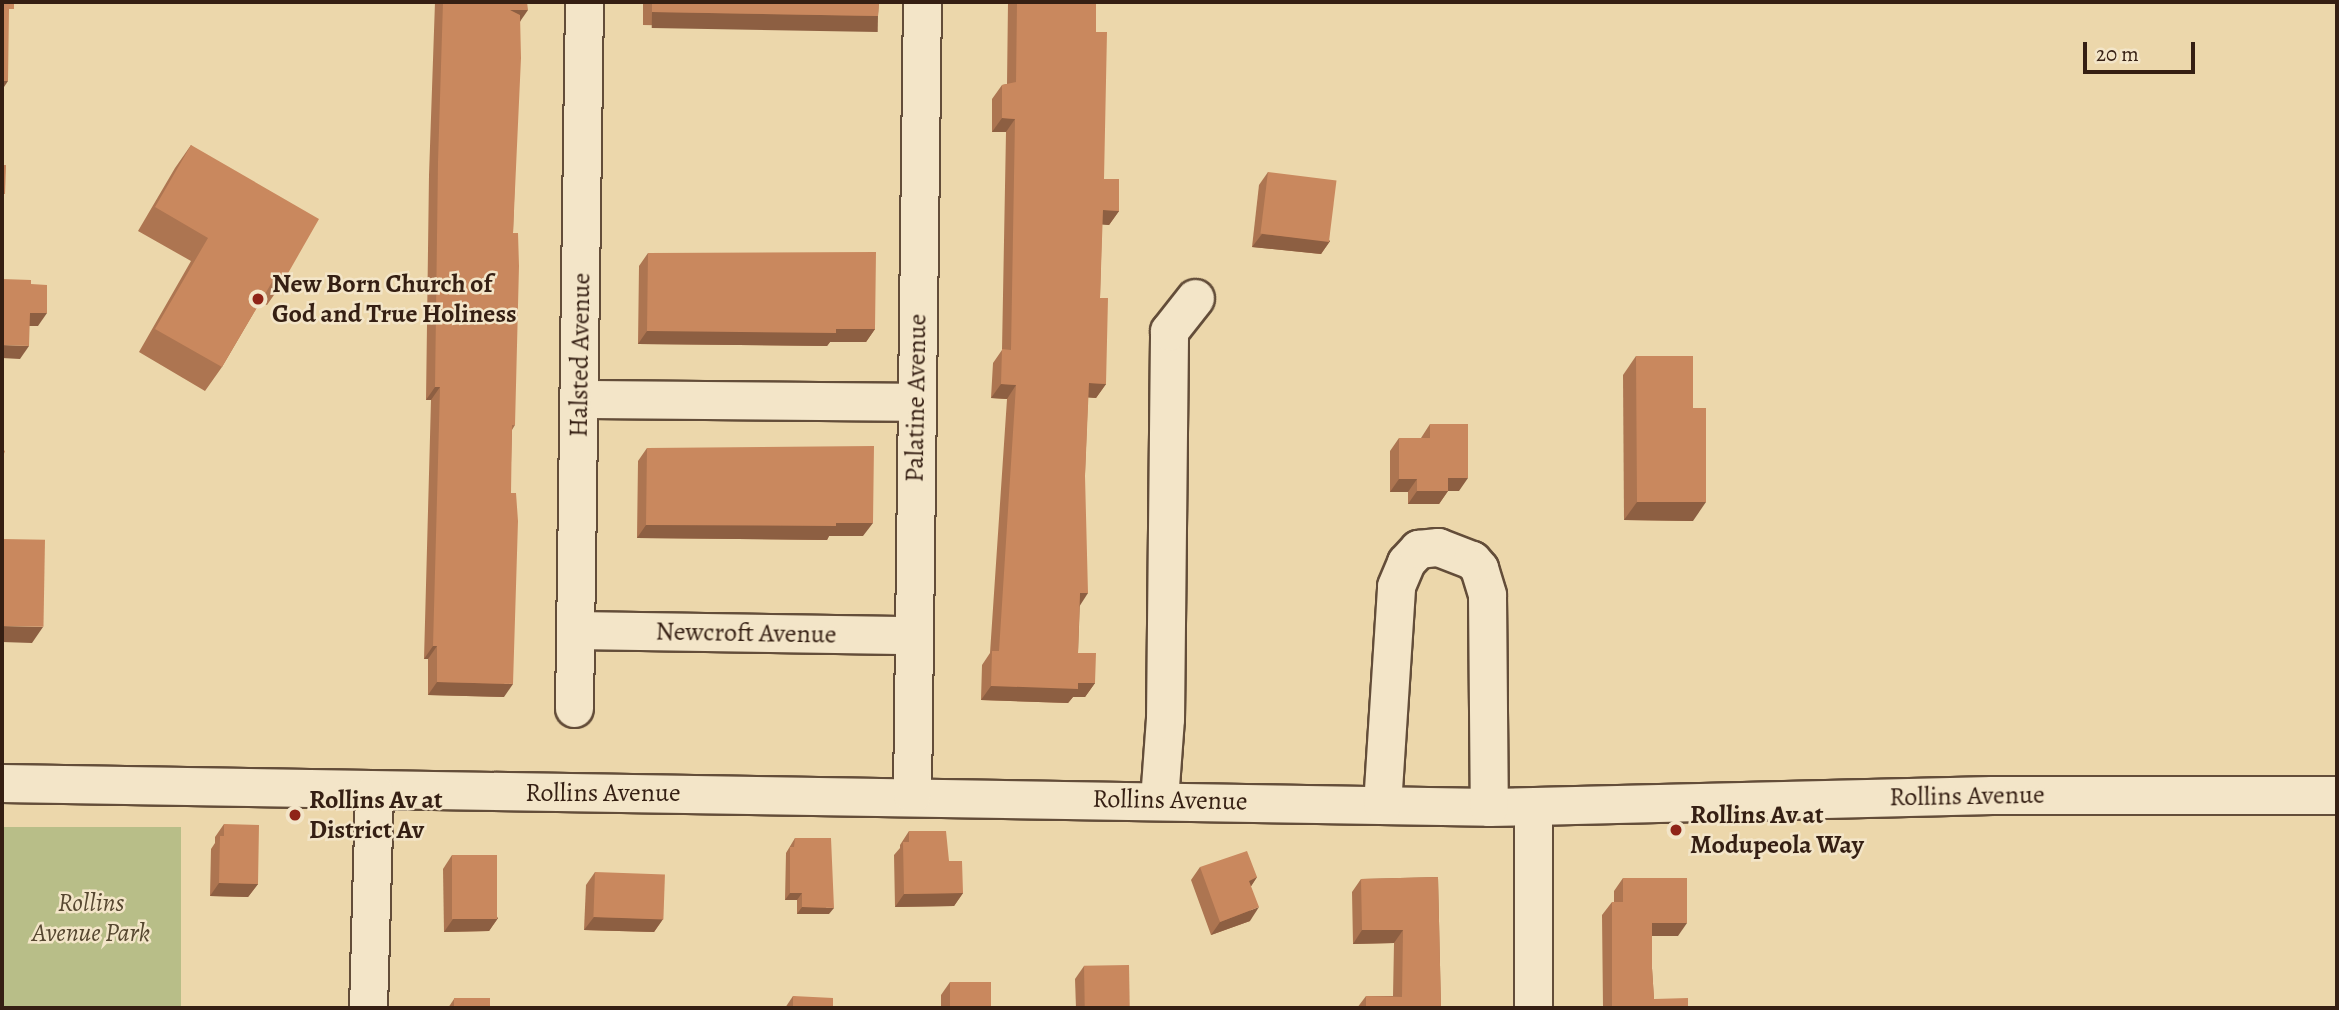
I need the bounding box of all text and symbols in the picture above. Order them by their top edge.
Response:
scale bar [2087,28,2199,72]
text: 20 m [2096,40,2139,68]
place label: New Born Church of God and True Holiness [272,268,517,330]
street label: Halsted Avenue [563,272,597,438]
marker: New Born Church of God and True Holiness [250,291,266,307]
street label: Palatine Avenue [899,313,933,483]
street label: Newcroft Avenue [655,616,837,650]
street label: Rollins Avenue [525,777,681,809]
street label: Rollins Avenue [1889,779,2045,813]
street label: Rollins Avenue [1092,783,1248,817]
place label: Rollins Av at District Av [309,784,443,846]
place label: Rollins Av at Modupeola Way [1690,799,1864,860]
marker: Rollins Av at District Av [287,807,303,823]
marker: Rollins Av at Modupeola Way [1668,822,1684,838]
park label: Rollins Avenue Park [32,887,150,948]

